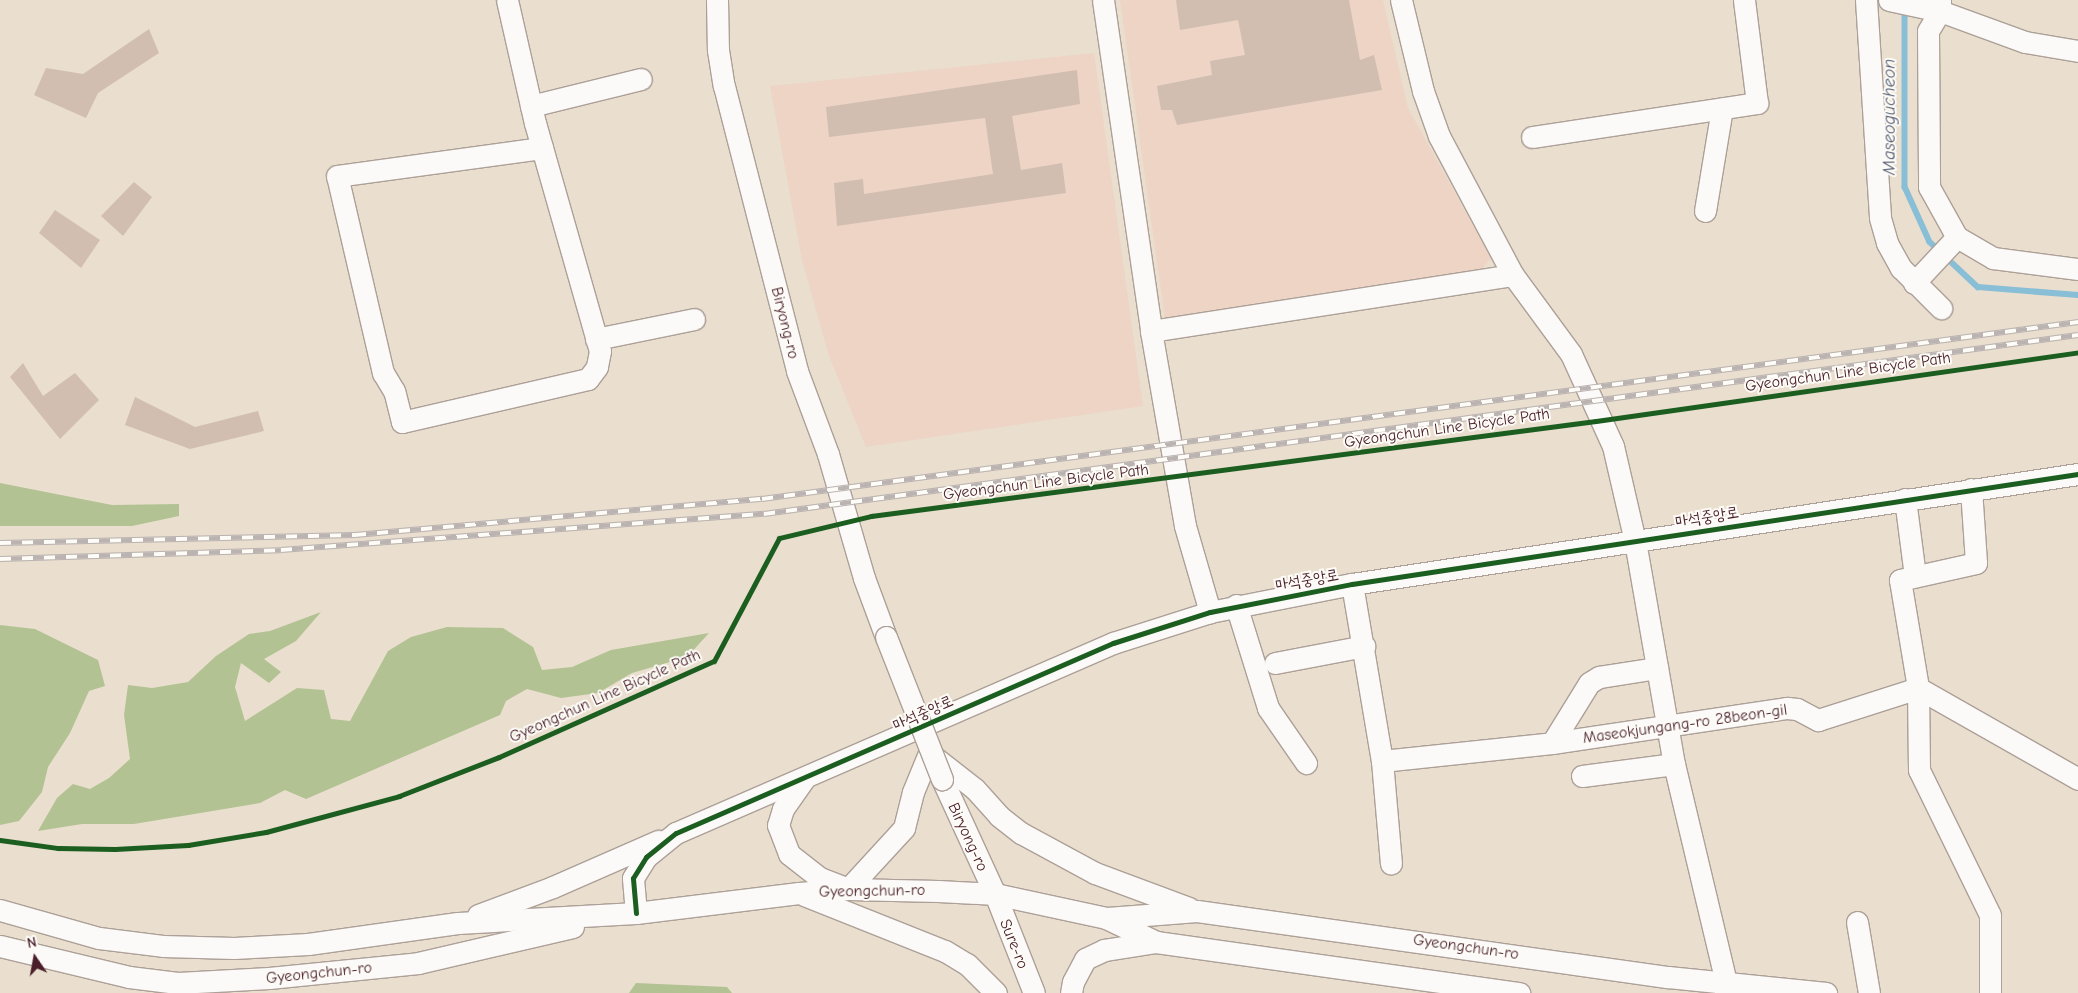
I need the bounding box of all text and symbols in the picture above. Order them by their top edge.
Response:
water label: Maseogucheon [1879,59,1901,175]
street label: Biryong-ro [767,285,803,361]
street label: Gyeongchun Line Bicycle Path [1744,348,1952,396]
street label: Gyeongchun Line Bicycle Path [1343,404,1551,452]
street label: Gyeongchun Line Bicycle Path [942,460,1150,504]
street label: 마석중앙로 [1674,502,1740,532]
street label: 마석중앙로 [1274,565,1340,595]
street label: Gyeongchun Line Bicycle Path [506,645,704,747]
street label: 마석중앙로 [890,691,956,735]
street label: Maseokjungang-ro 28beon-gil [1582,700,1788,748]
street label: Biryong-ro [944,800,992,874]
street label: Gyeongchun-ro [819,880,925,902]
street label: Sure-ro [995,916,1033,972]
street label: Gyeongchun-ro [1412,930,1520,964]
north arrow [10,933,60,983]
text: N [26,934,38,952]
street label: Gyeongchun-ro [265,958,373,988]

